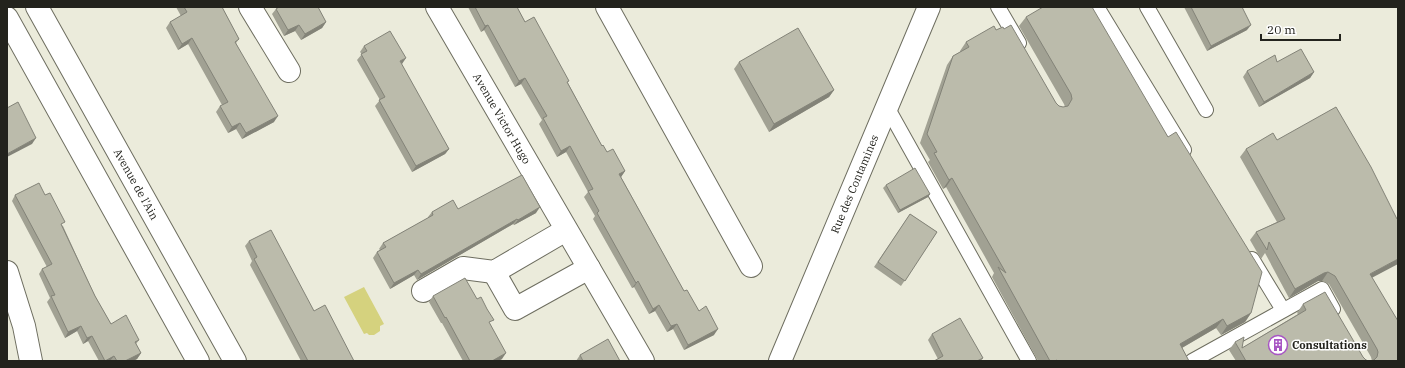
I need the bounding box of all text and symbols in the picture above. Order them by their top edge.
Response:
scale bar [1261,16,1340,42]
text: 20 m [1267,22,1296,37]
street label: Avenue Victor Hugo [470,71,534,166]
street label: Rue des Contamines [828,133,881,235]
street label: Avenue de l'Ain [111,146,162,222]
building icon: Consultations [1267,334,1289,356]
place label: Consultations [1292,338,1367,352]

